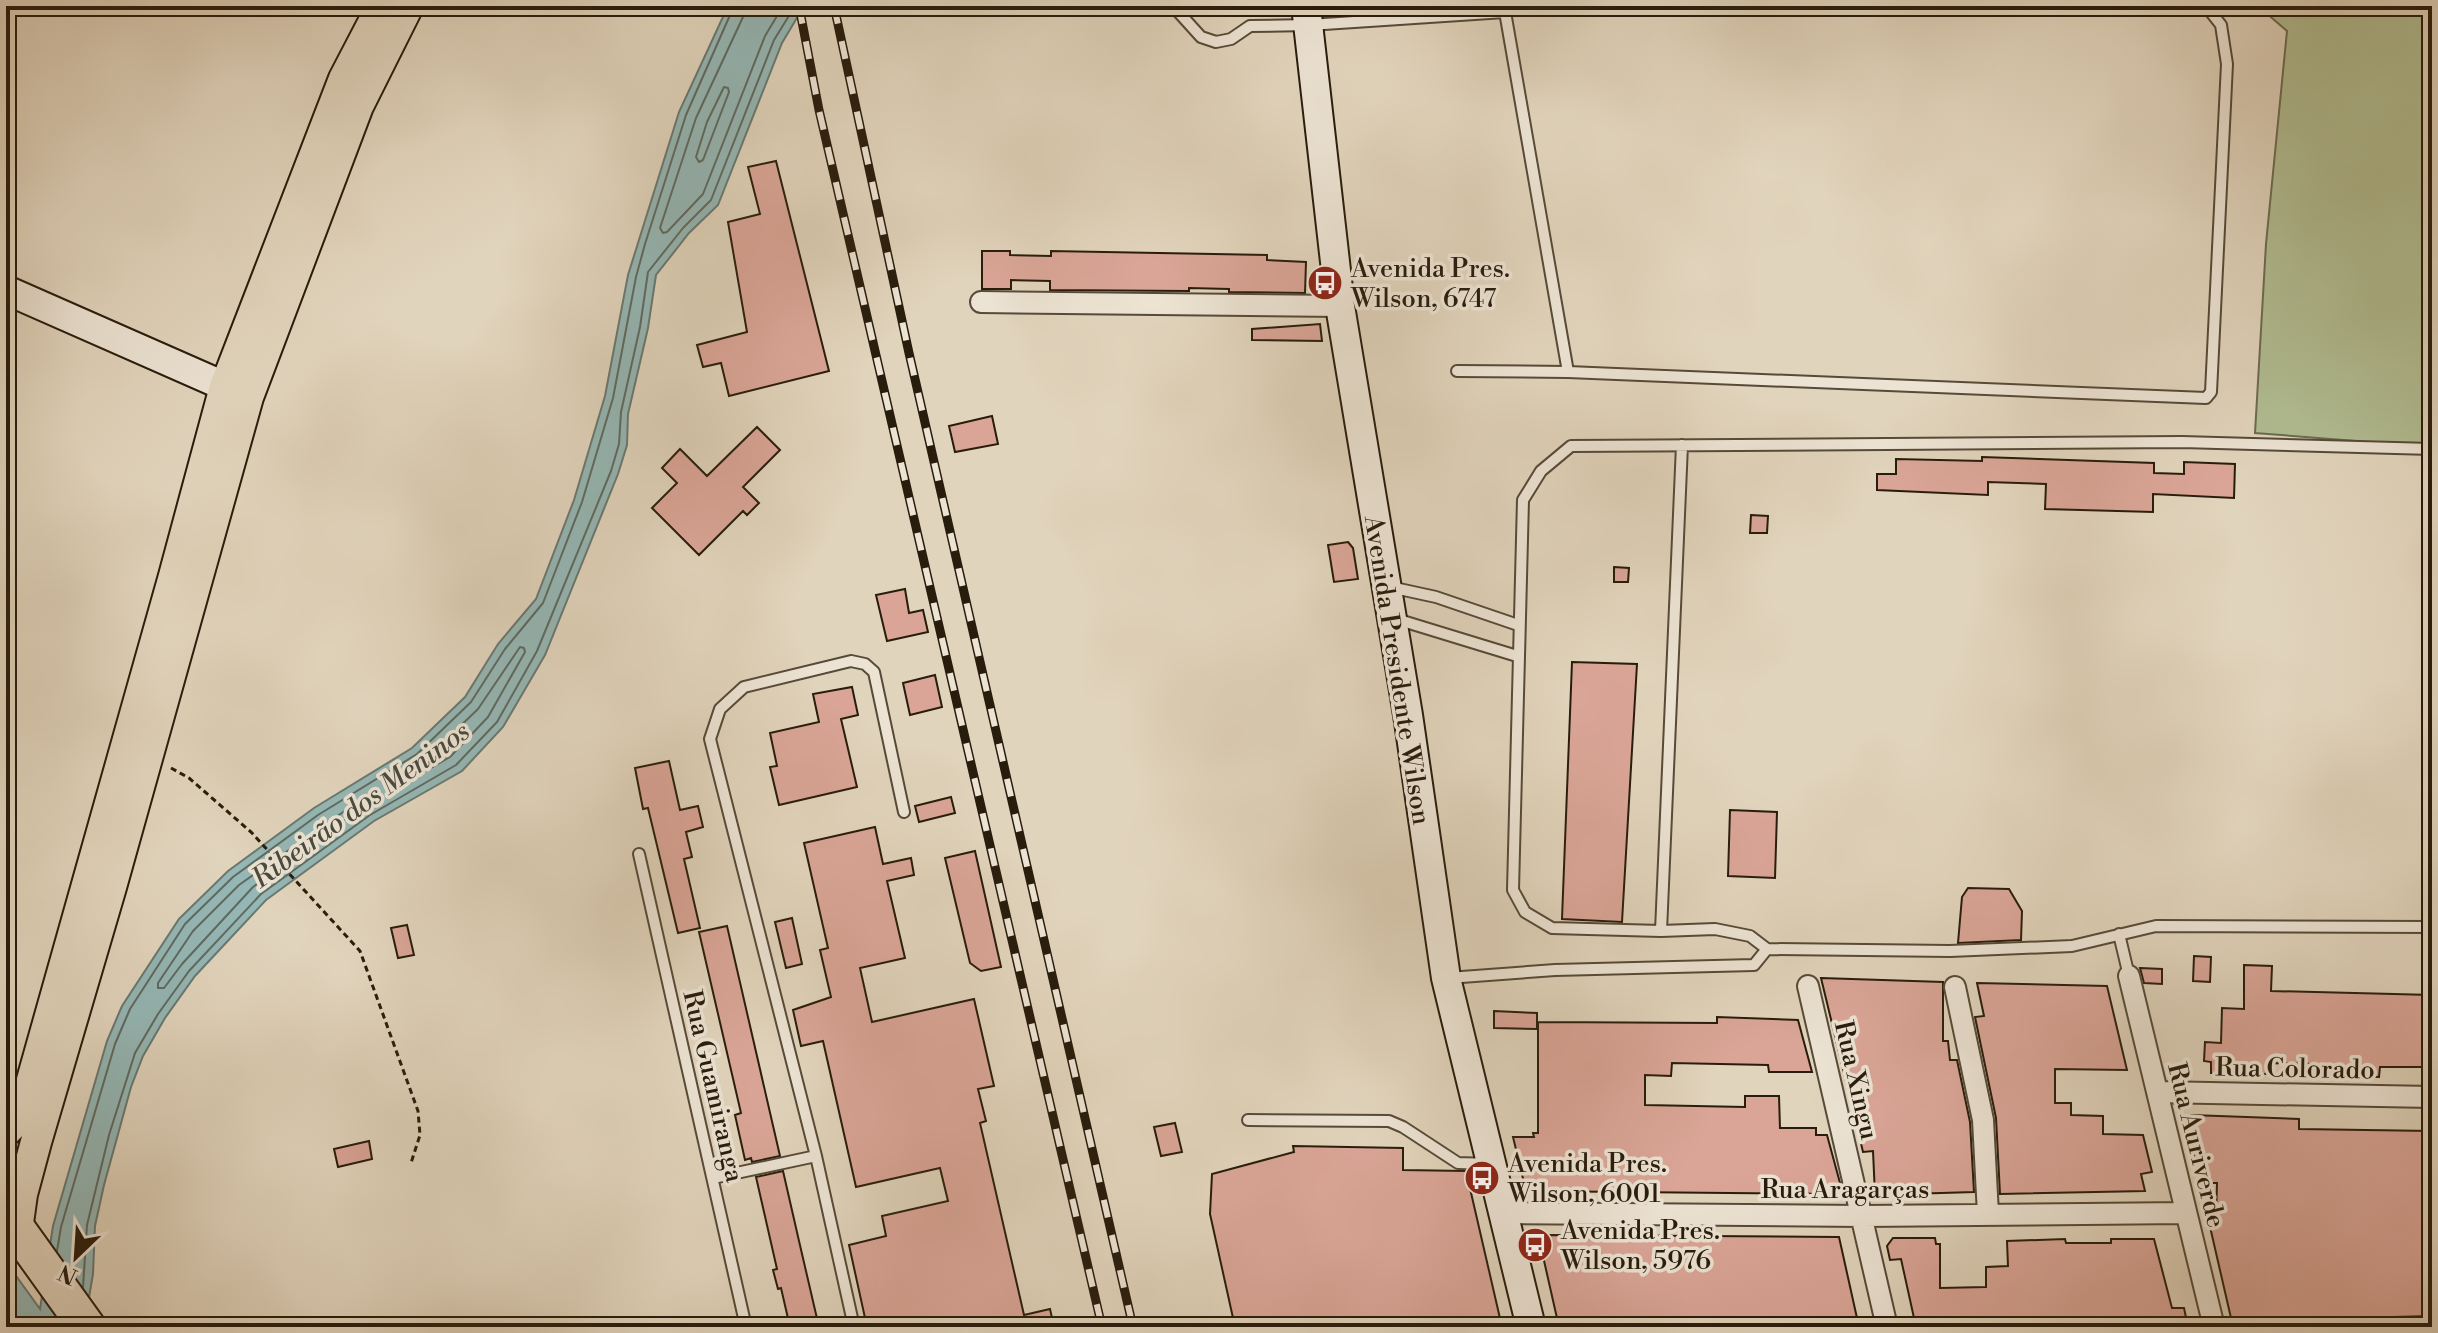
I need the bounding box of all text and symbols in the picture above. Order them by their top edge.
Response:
place label: Avenida Pres. Wilson, 6747 [1350,253,1510,315]
bus stop icon: Avenida Pres. Wilson, 6747 [1306,264,1344,302]
street label: Avenida Presidente Wilson [1357,512,1437,827]
water label: Ribeirão dos Meninos [244,714,477,897]
street label: Rua Guamiranga [675,987,751,1186]
street label: Rua Xingu [1827,1018,1885,1143]
street label: Rua Colorado [2215,1052,2375,1086]
street label: Rua Auriverde [2160,1060,2232,1231]
place label: Avenida Pres. Wilson, 6001 [1507,1148,1667,1210]
bus stop icon: Avenida Pres. Wilson, 6001 [1463,1159,1501,1197]
street label: Rua Aragarças [1761,1174,1929,1206]
place label: Avenida Pres. Wilson, 5976 [1560,1215,1720,1277]
north arrow [36,1217,116,1297]
bus stop icon: Avenida Pres. Wilson, 5976 [1516,1226,1554,1264]
text: N [54,1258,82,1290]

